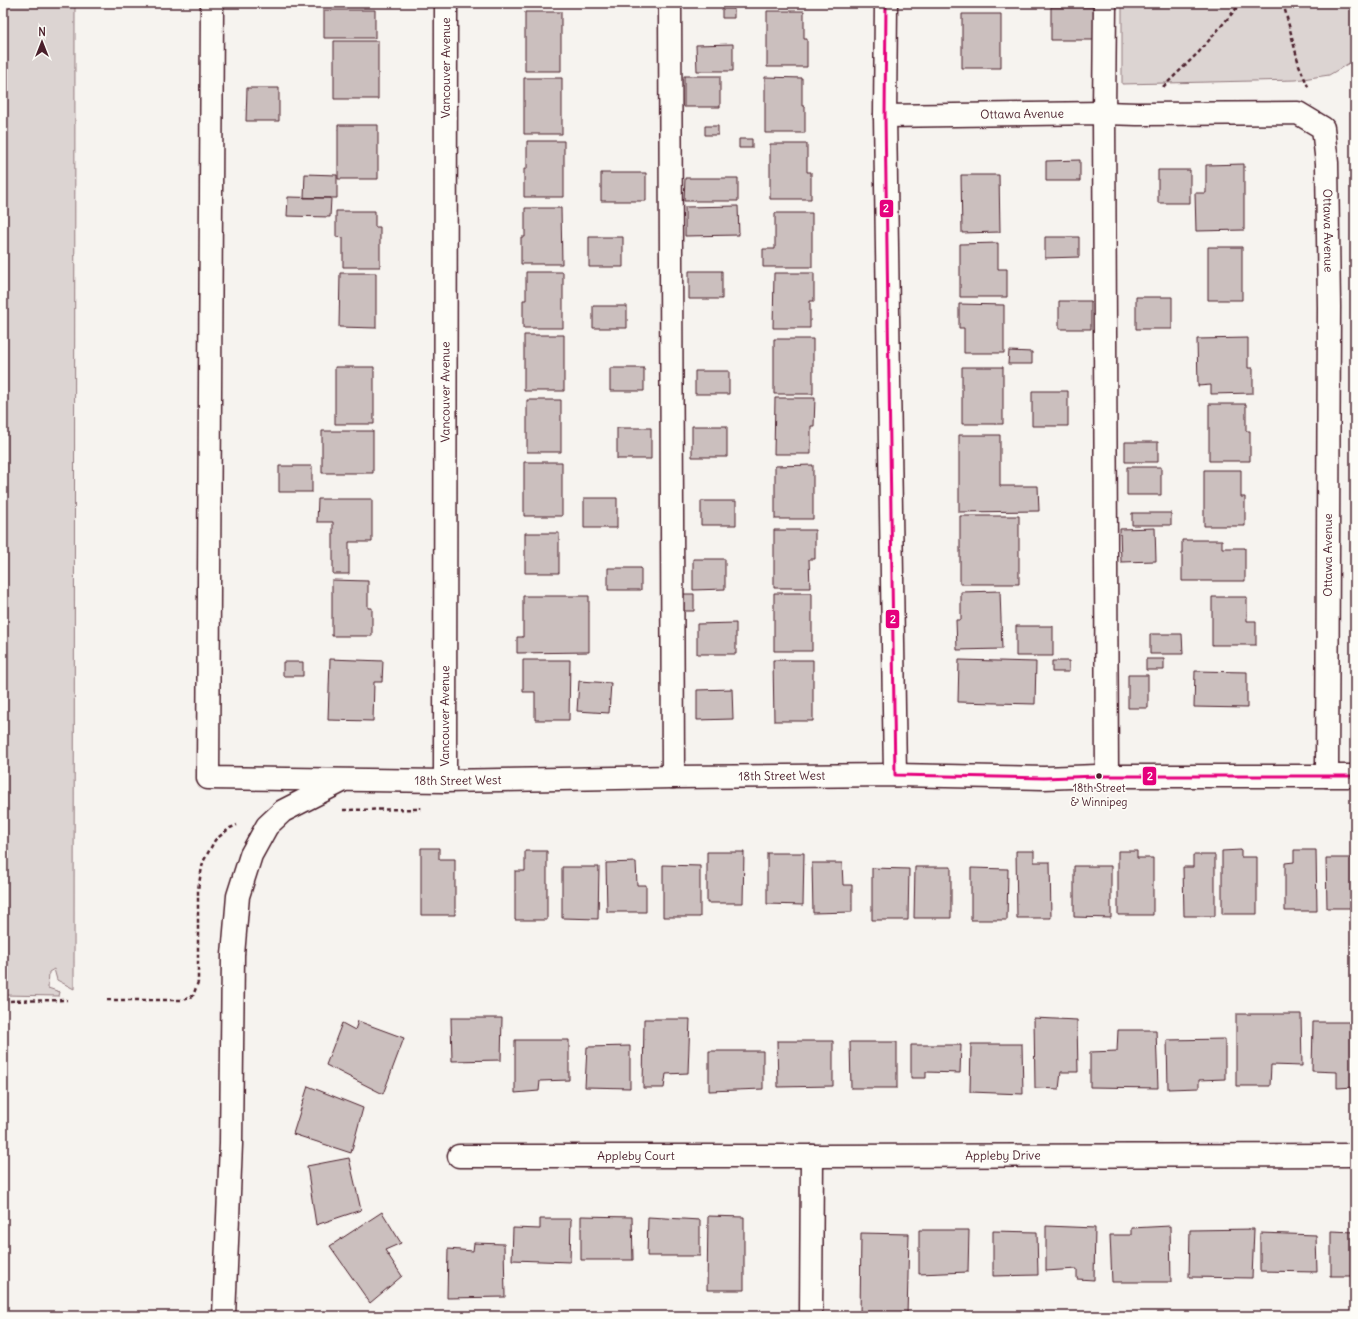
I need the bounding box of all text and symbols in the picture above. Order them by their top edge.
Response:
street label: Vancouver Avenue [438,18,453,118]
north arrow [22,22,62,62]
text: N [38,25,46,39]
street label: Ottawa Avenue [980,106,1064,122]
street label: Ottawa Avenue [1320,189,1337,272]
line badge: 2 [879,199,894,218]
text: 2 [883,201,889,215]
street label: Vancouver Avenue [437,342,453,442]
street label: Ottawa Avenue [1320,513,1335,597]
line badge: 2 [885,609,900,629]
text: 2 [890,612,896,626]
street label: Vancouver Avenue [437,666,452,766]
line badge: 2 [1142,766,1157,786]
street label: 18th Street West [738,768,825,783]
text: 2 [1147,769,1153,783]
marker: 18th Street & Winnipeg [1094,771,1104,781]
street label: 18th Street West [414,772,502,788]
place label: 18th Street & Winnipeg [1070,781,1128,809]
street label: Appleby Court [597,1148,675,1163]
street label: Appleby Drive [965,1148,1041,1163]

